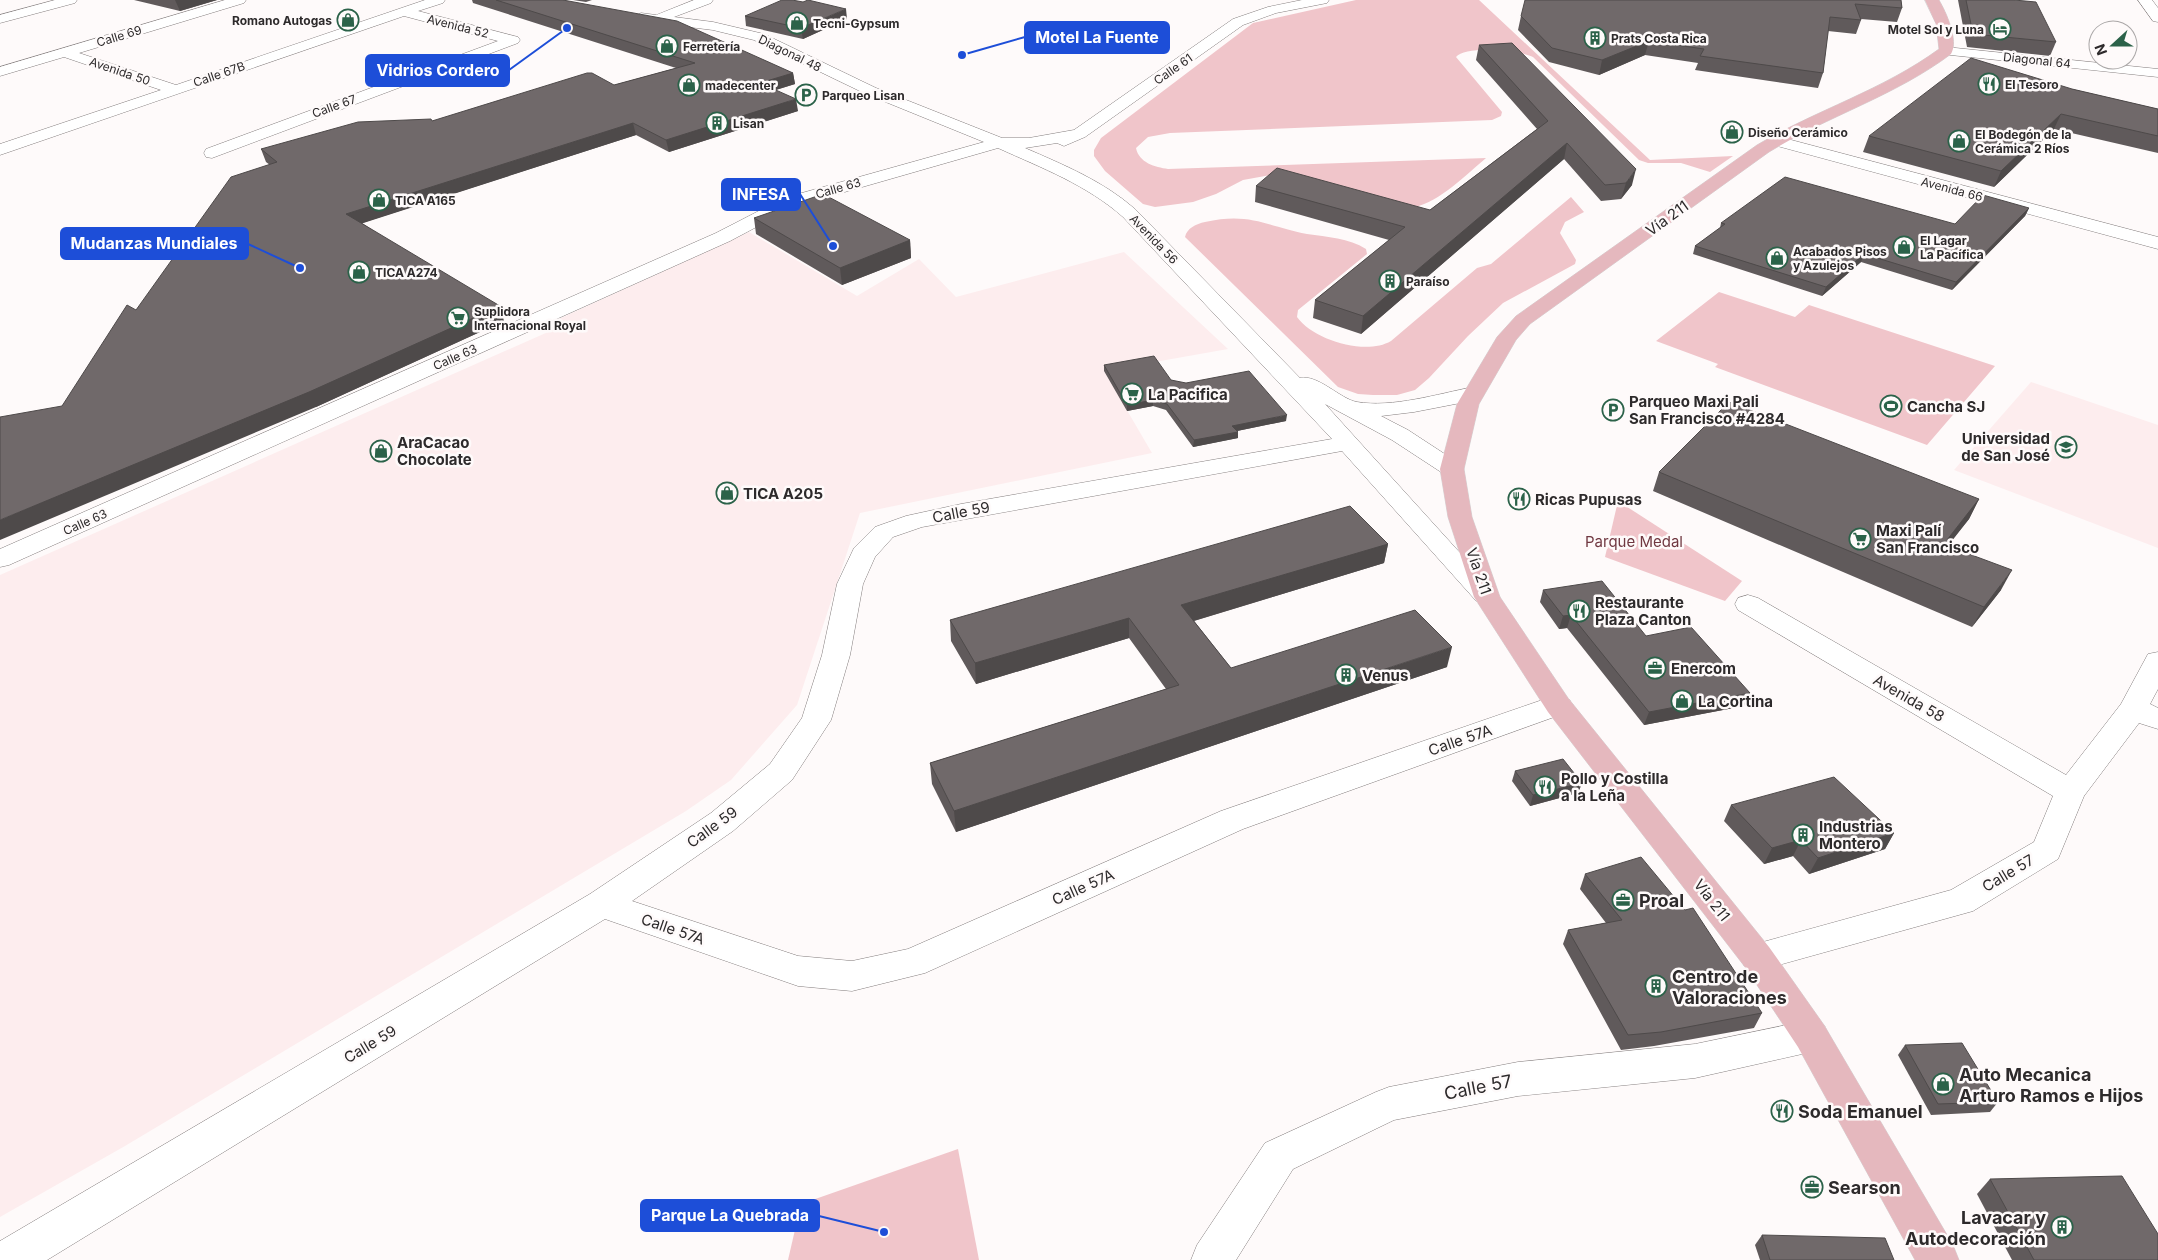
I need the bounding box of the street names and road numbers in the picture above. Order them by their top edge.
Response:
street label: Avenida 52 [426,11,490,41]
street label: Calle 69 [95,22,143,50]
street label: Diagonal 48 [756,31,824,75]
street label: Diagonal 64 [2002,49,2072,71]
street label: Calle 61 [1151,50,1195,88]
street label: Avenida 50 [88,54,152,88]
street label: Calle 67B [191,58,247,90]
street label: Calle 67 [310,91,358,121]
street label: Calle 63 [814,174,862,202]
street label: Avenida 66 [1919,174,1985,204]
street label: Vía 211 [1642,196,1692,240]
street label: Avenida 56 [1127,211,1181,267]
street label: Calle 63 [431,341,479,373]
street label: Calle 59 [931,497,991,527]
street label: Calle 63 [61,506,109,538]
street label: Vía 211 [1462,545,1496,597]
street label: Avenida 58 [1870,670,1948,726]
street label: Calle 57A [1426,720,1494,760]
street label: Calle 59 [683,802,741,852]
street label: Calle 57 [1979,850,2037,896]
street label: Calle 57A [1049,865,1117,909]
street label: Vía 211 [1690,875,1734,925]
street label: Calle 57A [639,909,707,949]
street label: Calle 59 [340,1021,400,1067]
street label: Calle 57 [1442,1070,1514,1104]

